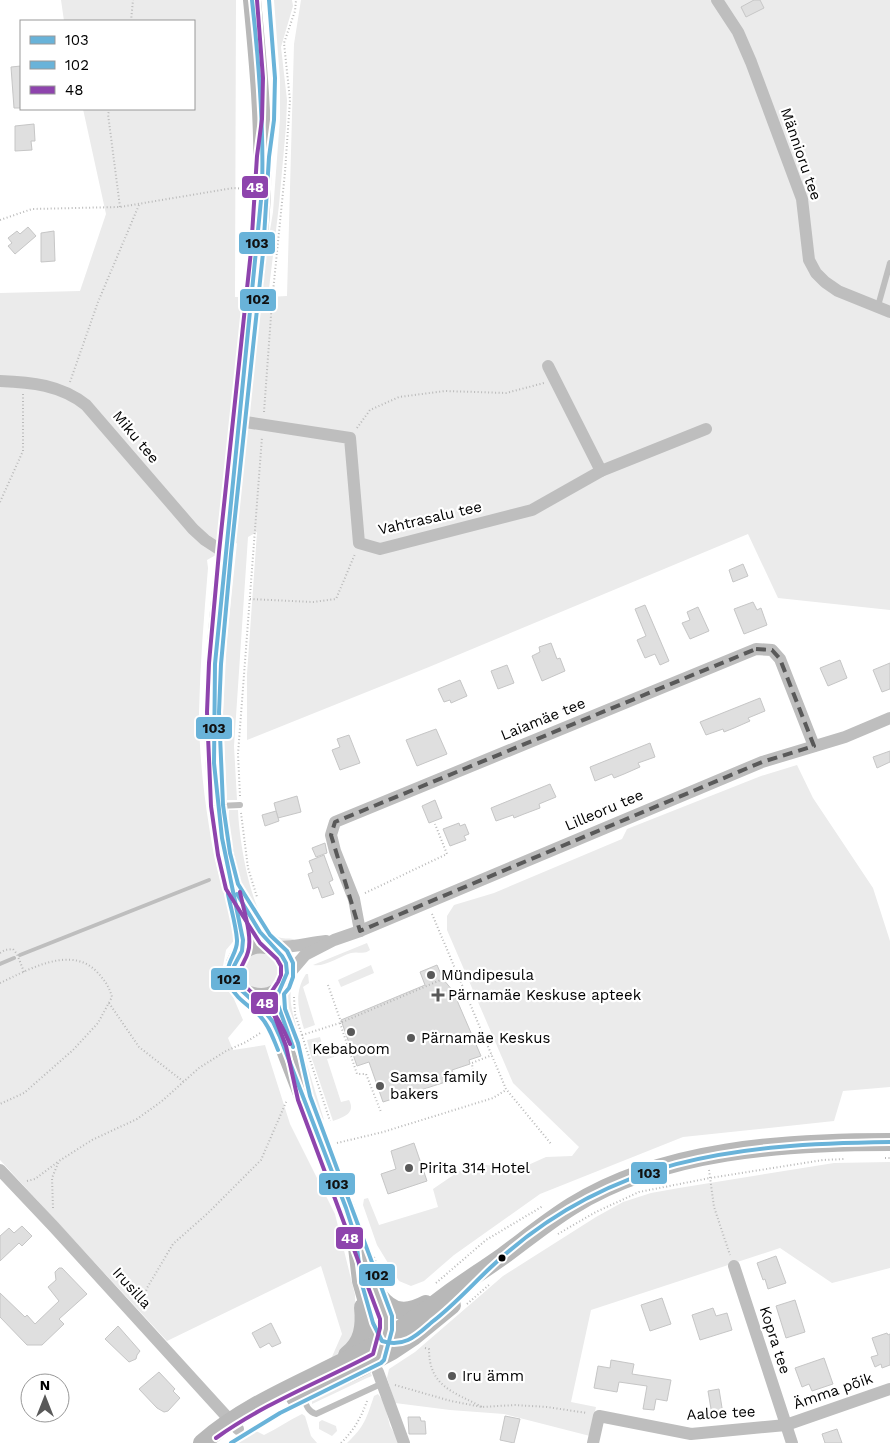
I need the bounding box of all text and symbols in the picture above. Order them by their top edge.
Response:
legend [20,20,195,110]
text: 103 [65,31,89,49]
text: 102 [65,56,89,74]
text: 48 [65,81,83,99]
street label: Männioru tee [777,105,825,203]
line badge: 48 [241,175,269,199]
text: 48 [246,179,264,195]
line badge: 103 [238,231,276,255]
text: 103 [245,235,269,251]
line badge: 102 [239,288,277,312]
text: 102 [246,291,270,307]
street label: Miku tee [109,407,163,467]
street label: Vahtrasalu tee [376,497,484,539]
street label: Laiamäe tee [498,694,588,744]
line badge: 103 [195,716,233,740]
text: 103 [202,720,226,736]
street label: Lilleoru tee [562,785,646,835]
place label: Mündipesula [441,966,534,984]
line badge: 102 [210,967,248,991]
marker: Mündipesula [425,969,437,981]
text: 102 [217,971,241,987]
place label: Pärnamäe Keskuse apteek [448,986,642,1004]
marker: Pärnamäe Keskuse apteek [432,989,444,1001]
line badge: 48 [250,991,279,1015]
text: 48 [256,995,274,1011]
marker: Kebaboom [345,1026,357,1038]
place label: Pärnamäe Keskus [421,1029,551,1047]
marker: Pärnamäe Keskus [405,1032,417,1044]
place label: Kebaboom [312,1040,390,1058]
place label: Samsa family bakers [390,1068,488,1103]
marker: Samsa family bakers [374,1080,386,1092]
place label: Pirita 314 Hotel [419,1159,530,1177]
line badge: 103 [630,1161,668,1185]
marker: Pirita 314 Hotel [403,1162,415,1174]
text: 103 [637,1165,661,1181]
line badge: 103 [318,1172,356,1196]
text: 103 [325,1176,349,1192]
line badge: 48 [335,1226,364,1250]
text: 48 [341,1230,359,1246]
unlabelled marker [497,1253,507,1263]
line badge: 102 [358,1263,396,1287]
street label: Irusilla [109,1264,156,1313]
text: 102 [365,1267,389,1283]
street label: Kopra tee [756,1304,794,1376]
place label: Iru ämm [462,1367,524,1385]
street label: Ämma põik [791,1369,875,1413]
marker: Iru ämm [446,1370,458,1382]
north arrow [20,1373,70,1423]
text: N [40,1377,50,1393]
street label: Aaloe tee [686,1402,756,1424]

